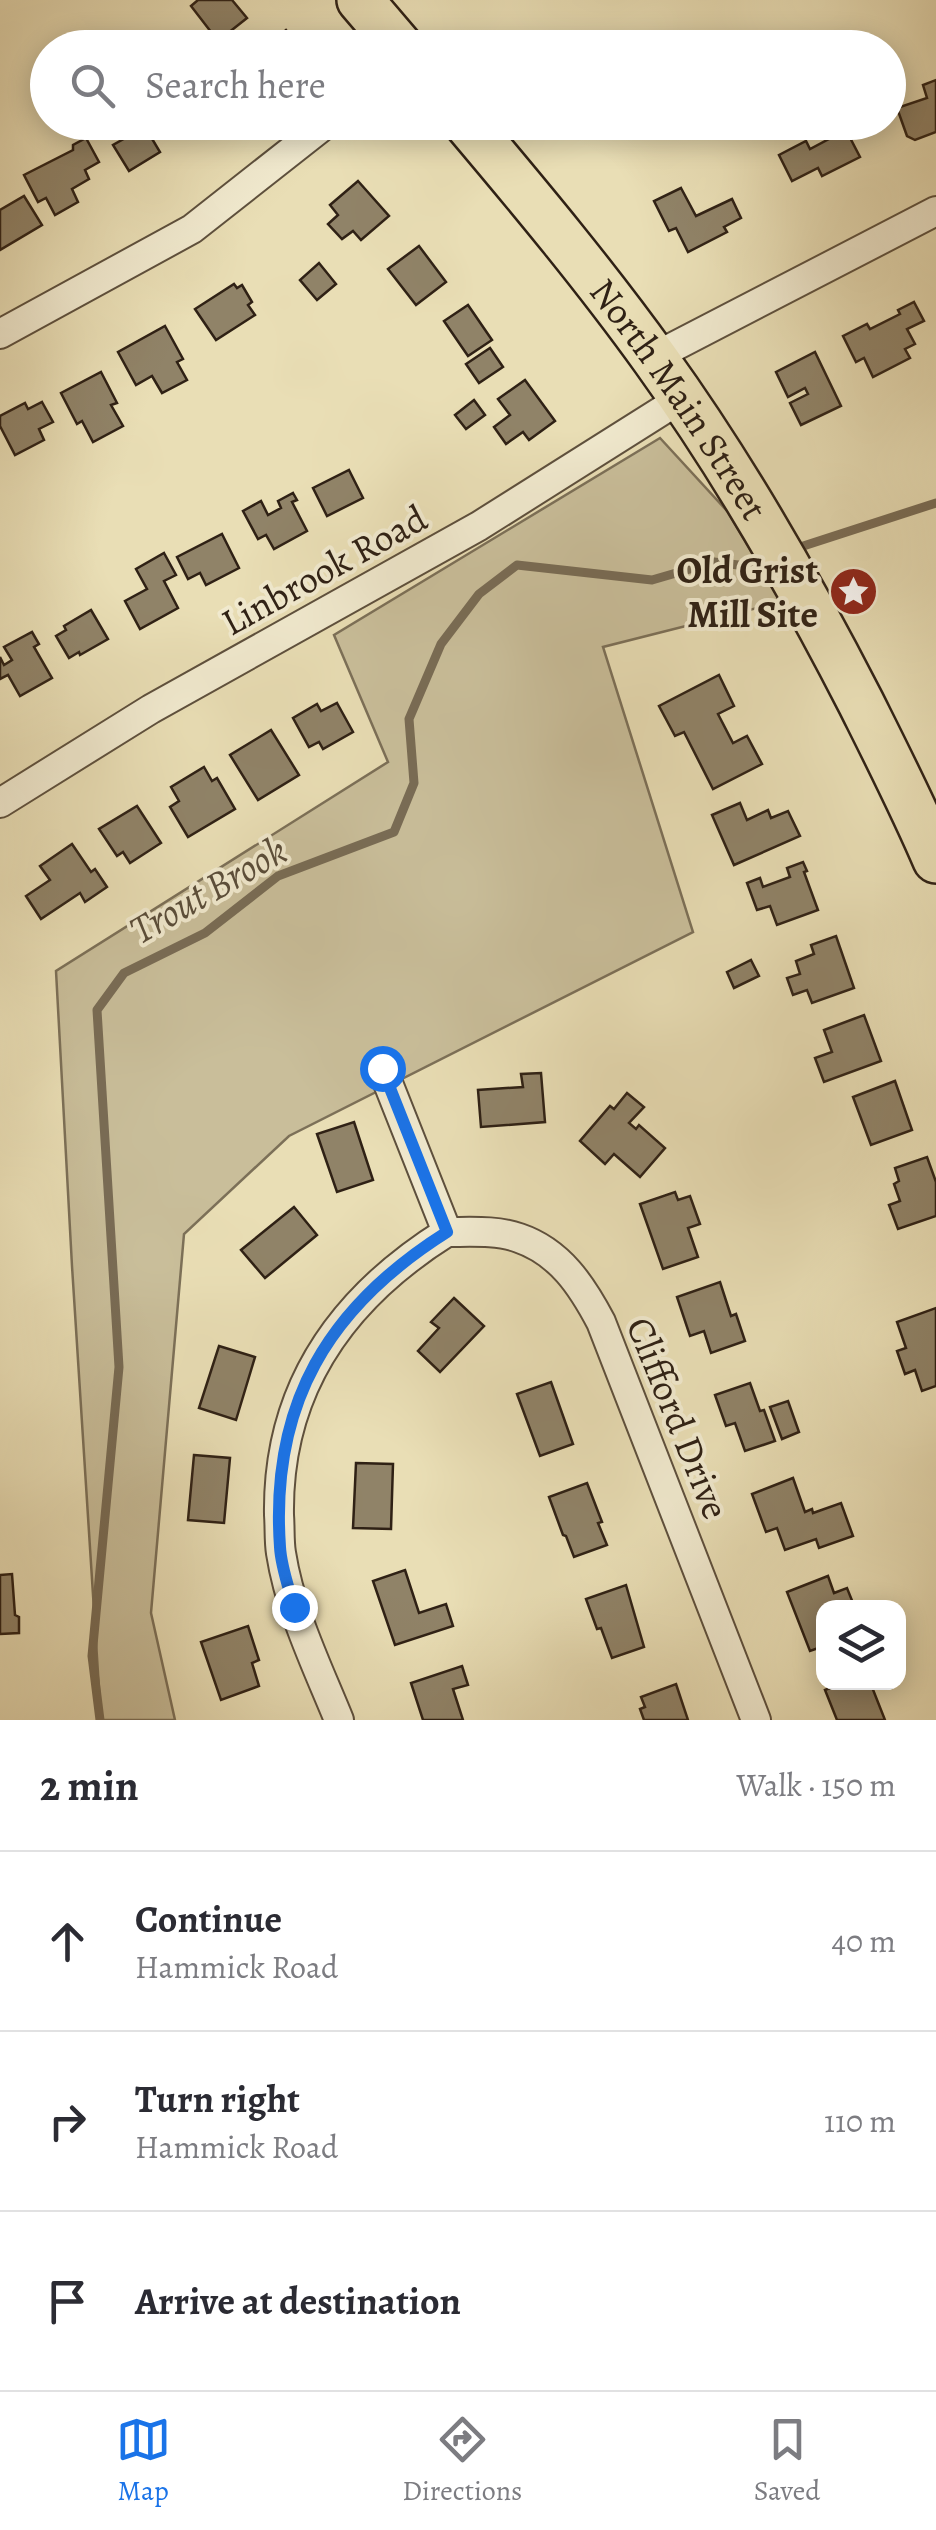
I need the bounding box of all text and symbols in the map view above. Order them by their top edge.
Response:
search box [30,30,906,140]
icon: search [65,58,120,113]
text: Search here [145,59,326,111]
street label: North Main Street [578,268,780,530]
street label: Linbrook Road [212,492,437,648]
place label: Old Grist Mill Site [676,544,818,640]
place icon: Old Grist Mill Site [827,566,879,618]
water label: Trout Brook [119,823,297,957]
route start [360,1046,406,1092]
street label: Clifford Drive [614,1309,742,1527]
route end [272,1585,318,1631]
map controls [816,1600,906,1690]
button: layers [816,1600,906,1690]
text: 2 min [40,1757,139,1814]
text: Walk · 150 m [736,1763,896,1807]
text: Continue [135,1893,282,1945]
icon: ahead [40,1914,95,1969]
text: 40 m [831,1919,896,1963]
text: Hammick Road [135,1945,338,1989]
text: Turn right [135,2073,300,2125]
icon: right [40,2094,95,2149]
text: 110 m [824,2099,896,2143]
text: Hammick Road [135,2125,338,2169]
icon: arrive [40,2274,95,2329]
text: Arrive at destination [135,2275,461,2327]
tab: Map [116,2412,171,2510]
tab: Directions [402,2412,522,2510]
tab: Saved [754,2412,820,2510]

